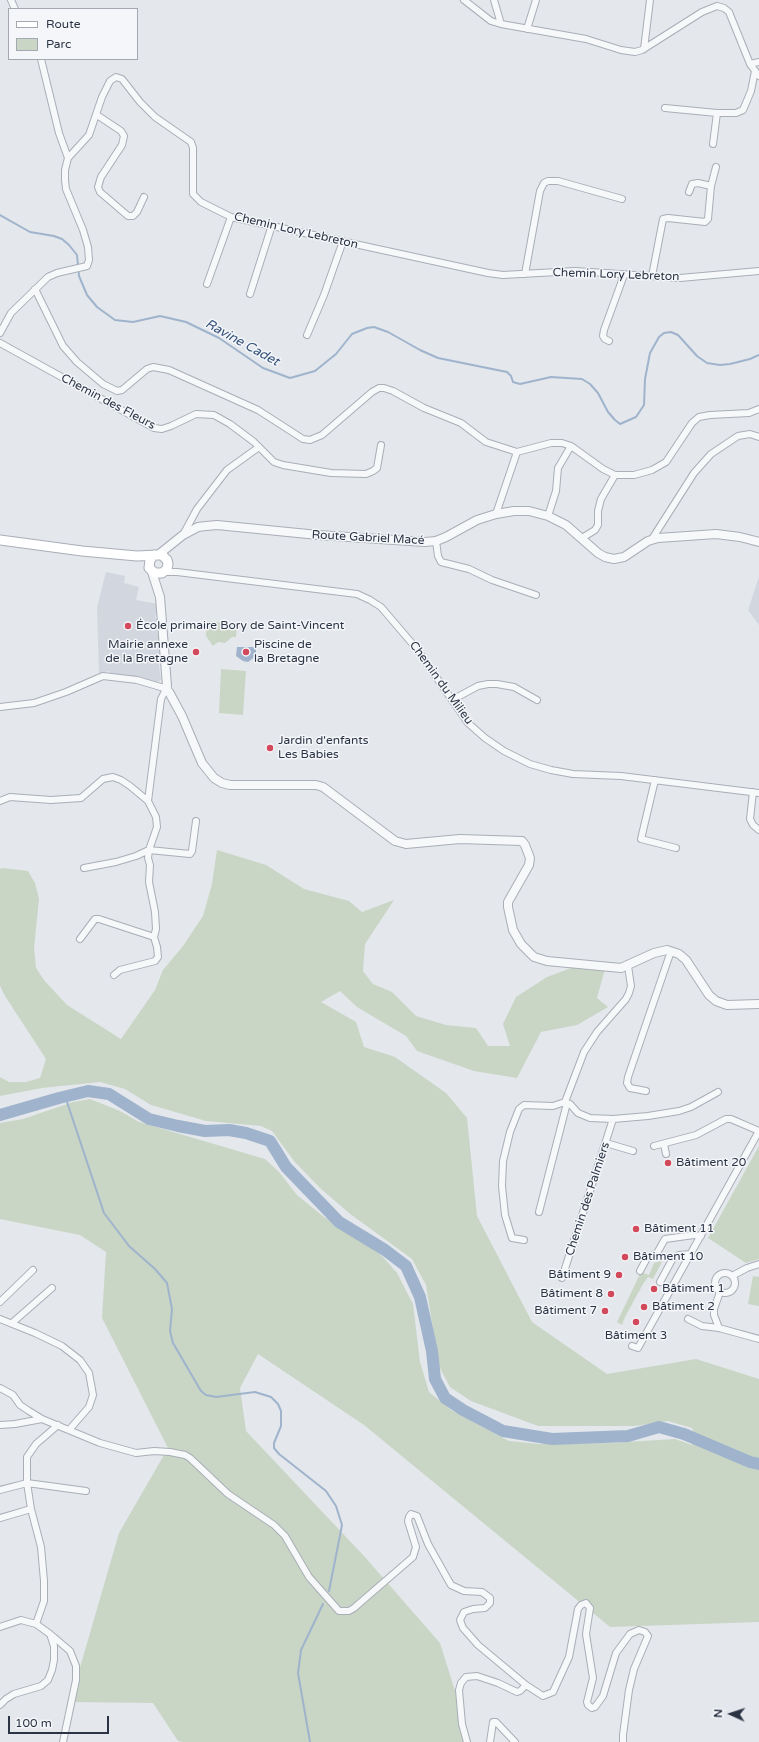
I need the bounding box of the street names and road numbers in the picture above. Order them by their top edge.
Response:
street label: Chemin Lory Lebreton [233,210,359,252]
street label: Chemin Lory Lebreton [552,266,680,284]
street label: Chemin des Fleurs [58,371,158,433]
street label: Route Gabriel Macé [311,528,425,548]
street label: Chemin du Milieu [406,639,476,727]
street label: Chemin des Palmiers [563,1140,613,1258]

